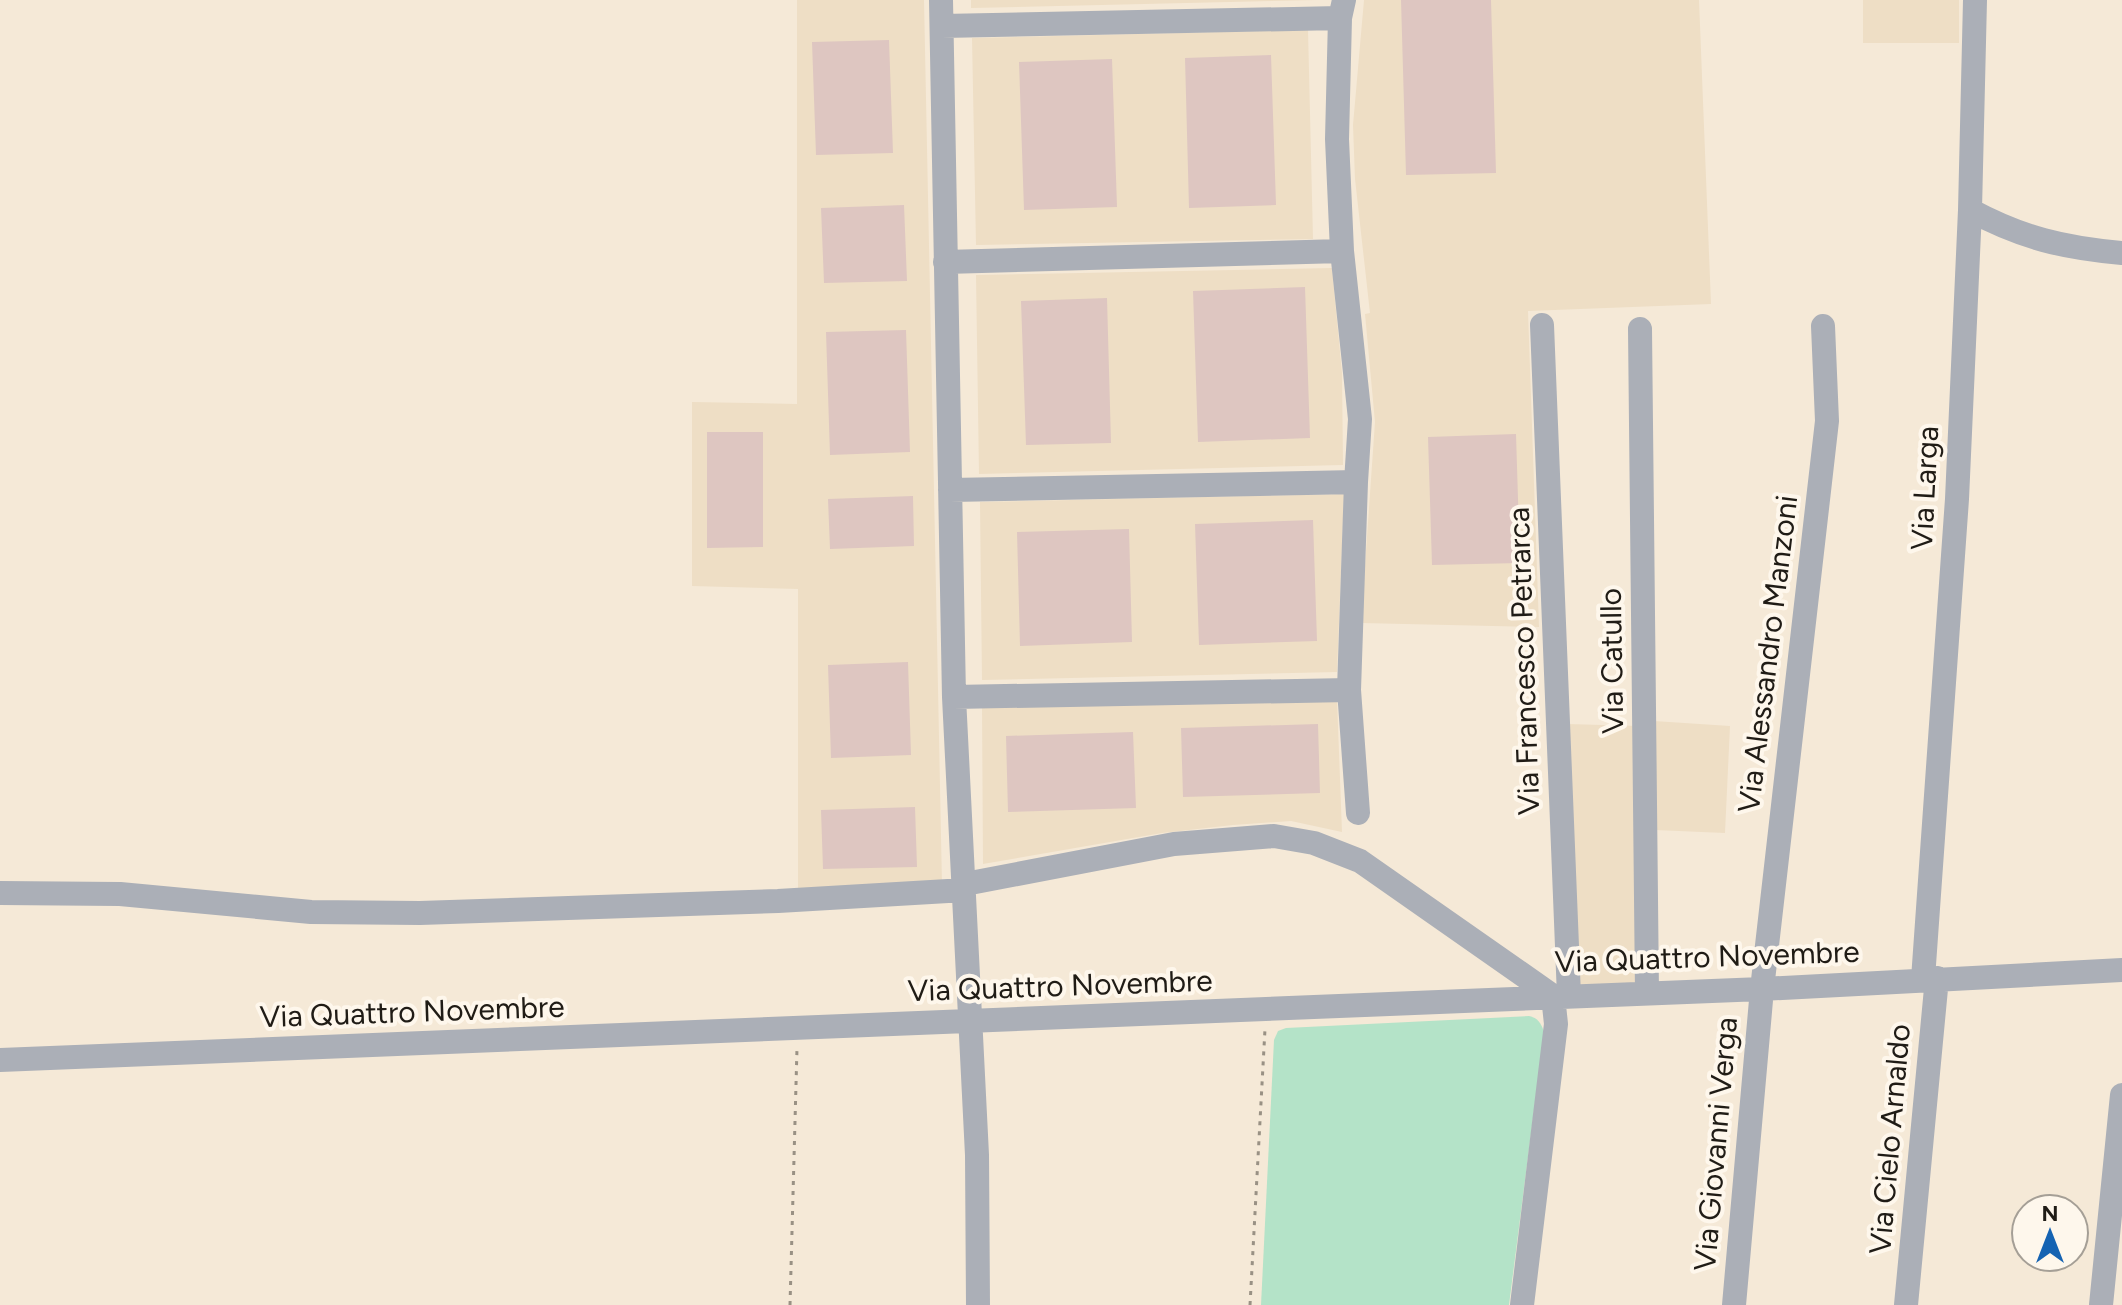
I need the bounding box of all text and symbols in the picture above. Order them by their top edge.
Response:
street label: Via Larga [1903,425,1946,551]
street label: Via Alessandro Manzoni [1730,493,1805,815]
street label: Via Francesco Petrarca [1500,506,1547,816]
street label: Via Catullo [1592,588,1631,734]
street label: Via Quattro Novembre [1554,933,1860,980]
street label: Via Quattro Novembre [907,962,1213,1009]
street label: Via Quattro Novembre [259,988,565,1035]
street label: Via Giovanni Verga [1686,1016,1745,1272]
street label: Via Cielo Arnaldo [1861,1022,1918,1256]
north arrow [2010,1193,2090,1273]
text: N [2041,1200,2059,1227]

